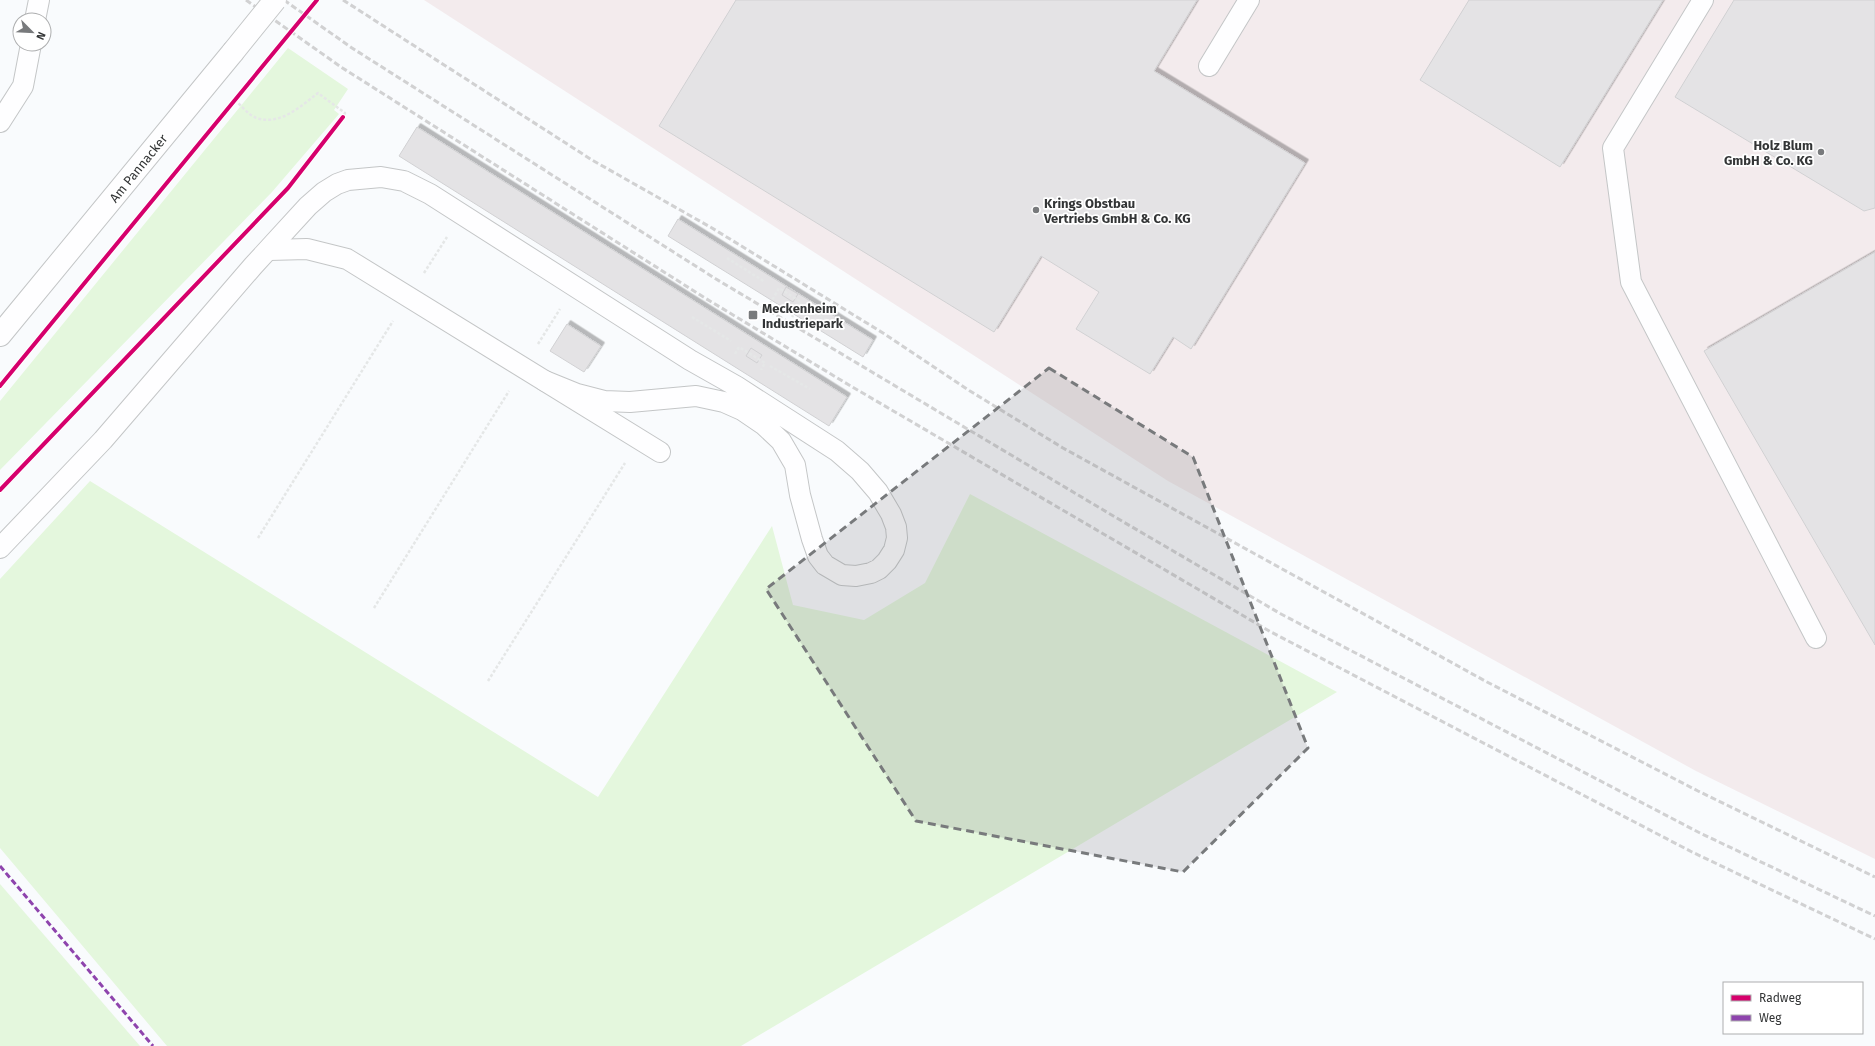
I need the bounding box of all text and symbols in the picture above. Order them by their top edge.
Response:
north arrow [12,12,52,52]
text: N [33,30,48,42]
street label: Am Pannacker [106,131,170,205]
place label: Holz Blum GmbH & Co. KG [1724,138,1813,168]
marker: Holz Blum GmbH & Co. KG [1816,147,1826,157]
place label: Krings Obstbau Vertriebs GmbH & Co. KG [1043,196,1191,226]
marker: Krings Obstbau Vertriebs GmbH & Co. KG [1031,205,1041,215]
place label: Meckenheim Industriepark [762,301,844,331]
marker: Meckenheim Industriepark [747,309,759,321]
legend [1723,982,1863,1034]
text: Radweg [1759,991,1802,1005]
text: Weg [1759,1011,1782,1025]

